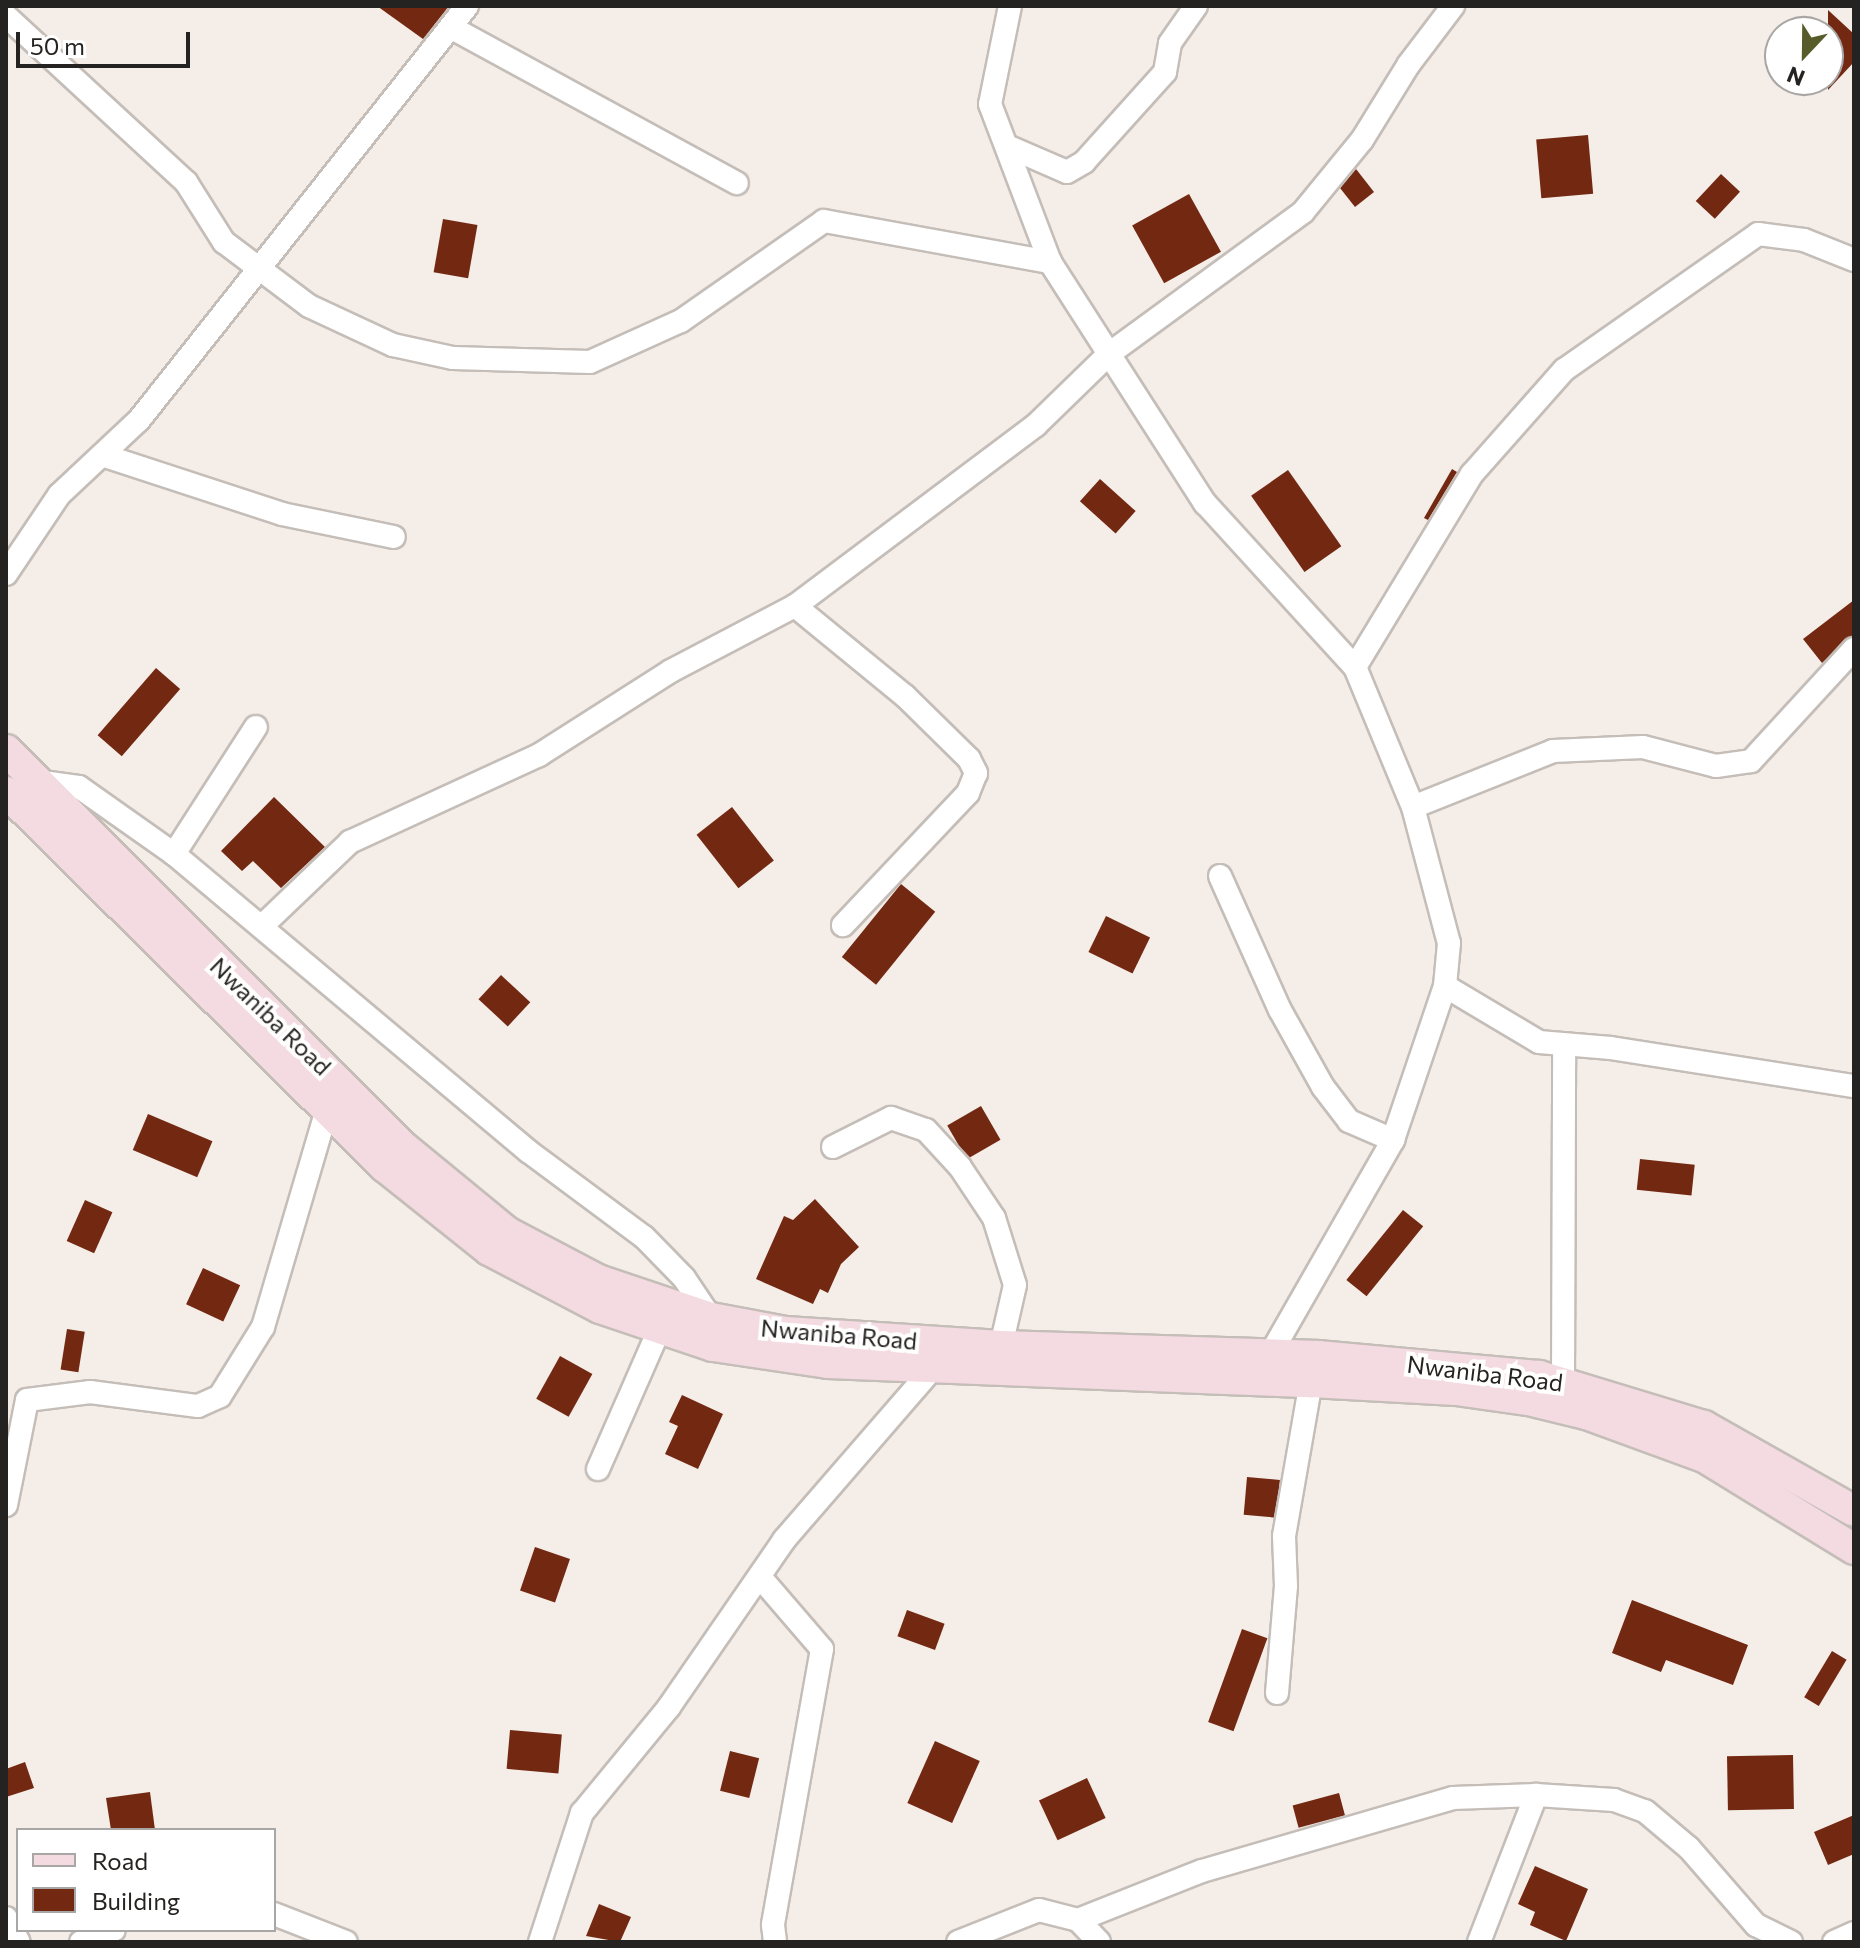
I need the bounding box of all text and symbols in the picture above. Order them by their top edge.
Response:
scale bar [20,16,194,66]
north arrow [1764,16,1844,96]
text: 50 m [30,31,85,60]
text: N [1783,61,1808,92]
street label: Nwaniba Road [205,951,337,1081]
street label: Nwaniba Road [760,1313,918,1355]
street label: Nwaniba Road [1405,1349,1565,1397]
legend [16,1828,276,1932]
text: Road [92,1846,148,1875]
text: Building [92,1886,180,1915]

